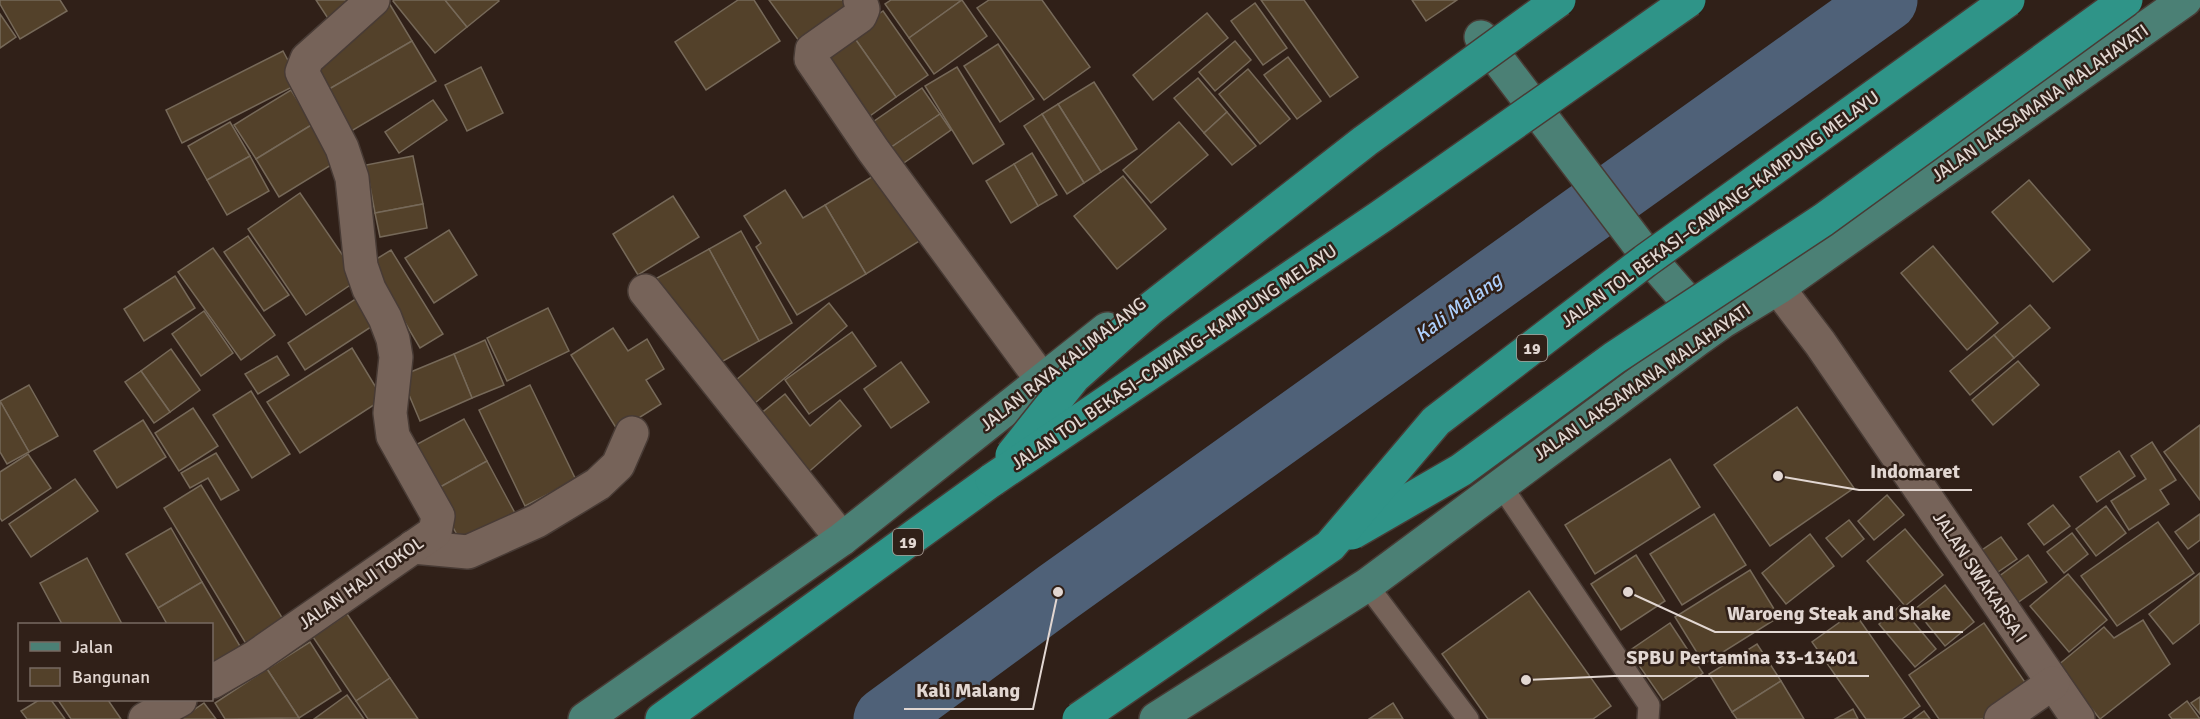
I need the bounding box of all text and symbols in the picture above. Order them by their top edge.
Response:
street label: JALAN LAKSAMANA MALAHAYATI [1927,19,2153,187]
street label: JALAN TOL BEKASI–CAWANG–KAMPUNG MELAYU [1557,86,1883,332]
street label: JALAN TOL BEKASI–CAWANG–KAMPUNG MELAYU [1007,239,1341,475]
water label: Kali Malang [1410,267,1508,347]
street label: JALAN RAYA KALIMALANG [975,292,1151,436]
street label: JALAN LAKSAMANA MALAHAYATI [1529,298,1755,466]
road number: 19 [1517,335,1547,361]
callout: Indomaret [1859,452,1972,490]
text: Indomaret [1870,459,1960,484]
street label: JALAN SWAKARSA I [1928,507,2032,647]
road number: 19 [893,529,923,555]
street label: JALAN HAJI TOKOL [294,532,428,634]
callout: Waroeng Steak and Shake [1715,594,1963,632]
text: Waroeng Steak and Shake [1727,601,1951,626]
legend [18,623,213,701]
text: Jalan [72,636,113,658]
callout: SPBU Pertamina 33-13401 [1614,638,1869,676]
text: SPBU Pertamina 33-13401 [1626,645,1858,670]
text: Bangunan [72,666,150,688]
callout: Kali Malang [904,671,1033,709]
text: Kali Malang [916,678,1020,703]

